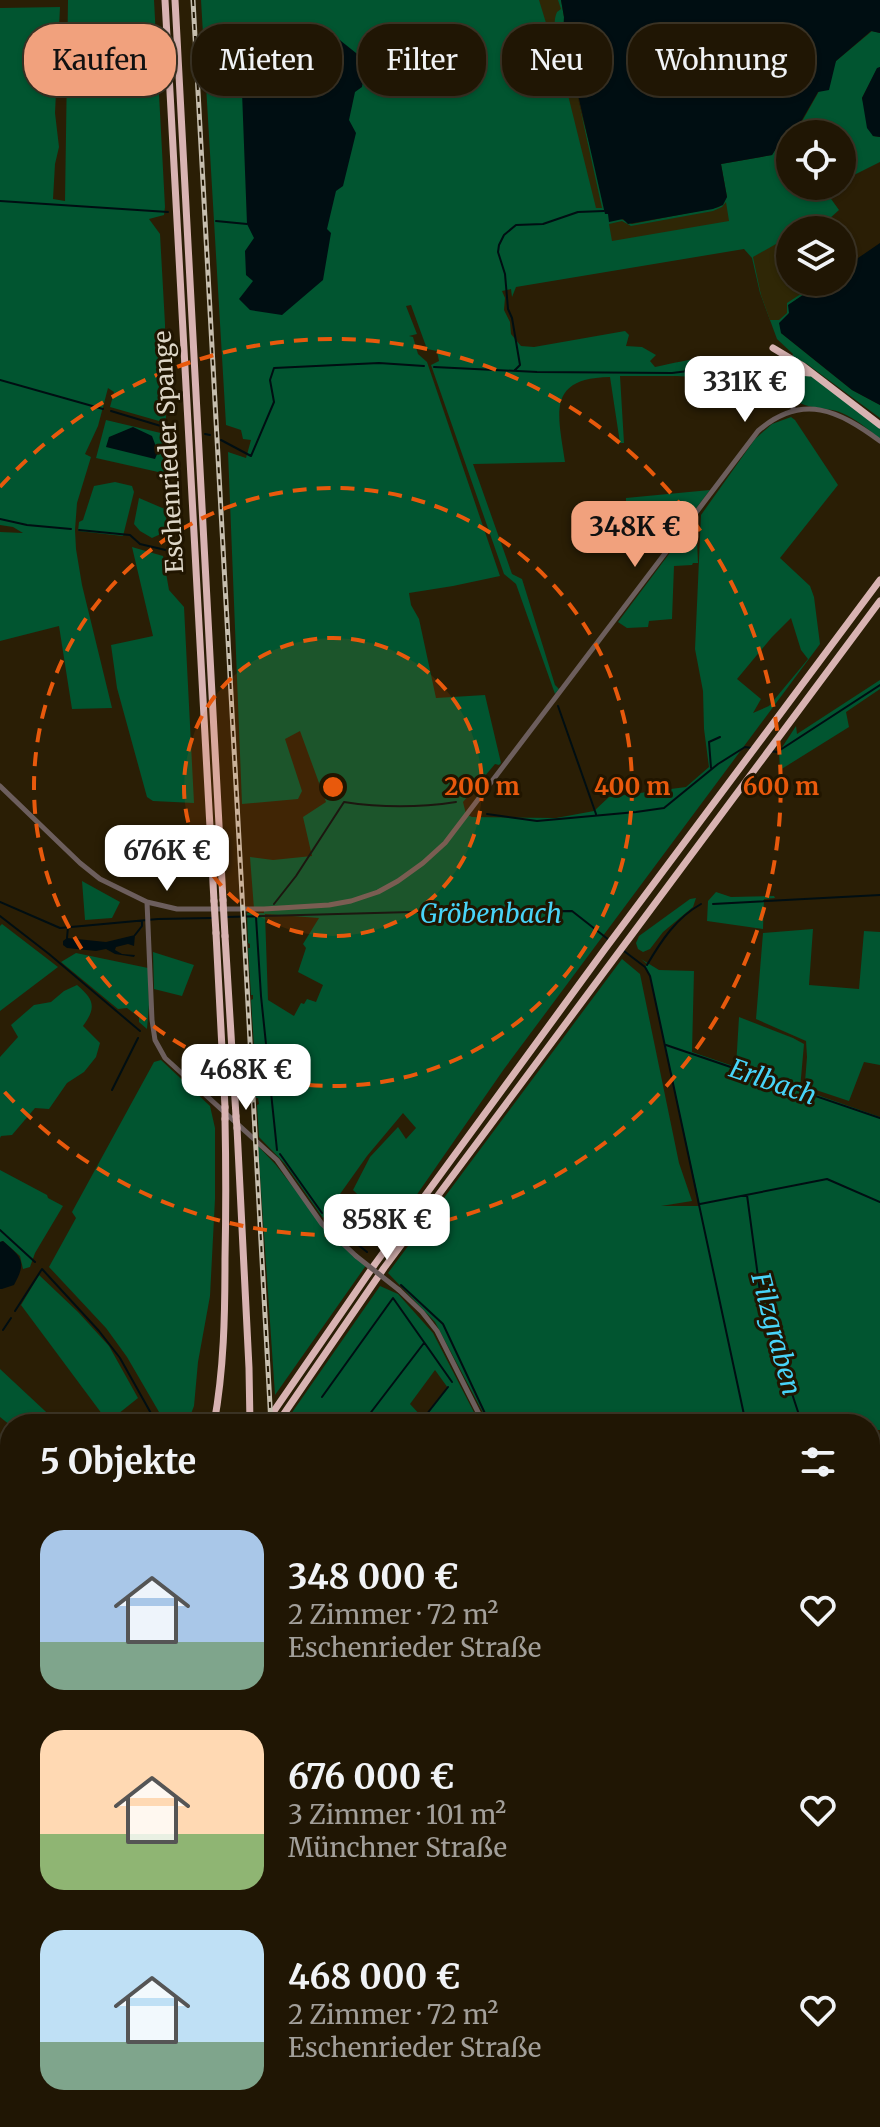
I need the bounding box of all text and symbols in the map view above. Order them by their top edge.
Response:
chip: Kaufen [24,24,176,96]
chip: Mieten [192,24,342,96]
chip: Filter [358,24,486,96]
chip: Neu [502,24,612,96]
chip: Wohnung [628,24,815,96]
map controls [776,120,856,296]
button: locate [776,120,856,200]
button: layers [776,216,856,296]
street label: Eschenrieder Spange [147,330,190,574]
pin: 331K € [680,356,810,424]
text: 331K € [703,365,787,398]
pin: 348K € [570,501,700,569]
text: 348K € [589,510,681,543]
text: 200 m [444,771,520,802]
text: 400 m [594,771,670,802]
text: 600 m [743,771,819,802]
centre of rings [319,773,347,801]
pin: 676K € [102,825,232,893]
text: 676K € [123,834,211,867]
water label: Gröbenbach [420,897,562,930]
pin: 468K € [181,1044,311,1112]
water label: Erlbach [725,1051,821,1112]
text: 468K € [200,1053,292,1086]
pin: 858K € [322,1194,452,1262]
text: 858K € [342,1203,432,1236]
water label: Filzgraben [744,1268,809,1399]
icon: filters [796,1440,840,1484]
text: 5 Objekte [40,1441,196,1483]
text: 348 000 € [288,1556,459,1598]
icon: home [104,1562,200,1658]
icon: heart [796,1588,840,1632]
text: 2 Zimmer · 72 m² [288,1598,498,1631]
text: Eschenrieder Straße [288,1631,541,1664]
text: 676 000 € [288,1756,454,1798]
icon: home [104,1762,200,1858]
icon: heart [796,1788,840,1832]
text: 3 Zimmer · 101 m² [288,1798,506,1831]
text: Münchner Straße [288,1831,507,1864]
text: 468 000 € [288,1956,461,1998]
icon: home [104,1962,200,2058]
icon: heart [796,1988,840,2032]
text: 2 Zimmer · 72 m² [288,1998,498,2031]
text: Eschenrieder Straße [288,2031,541,2064]

